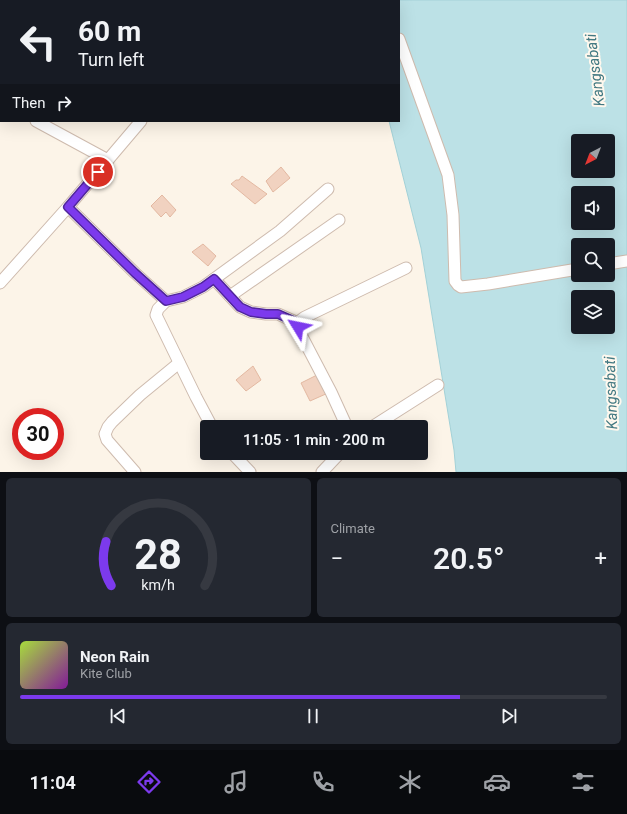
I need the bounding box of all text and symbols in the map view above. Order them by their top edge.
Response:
text: 60 m [78,15,141,48]
icon: left [12,16,64,68]
water label: Kangsabati [582,32,608,107]
text: Turn left [78,49,144,70]
icon: right [53,92,75,114]
text: Then [12,94,45,112]
north arrow [571,134,615,178]
map controls [571,134,615,334]
pin [81,155,115,189]
icon: arrive [87,161,109,183]
button: sound [571,186,615,230]
button: search [571,238,615,282]
button: layers [571,290,615,334]
position arrow [277,306,319,348]
water label: Kangsabati [601,356,621,430]
speed limit sign: 30 [12,408,64,460]
text: 11:05 · 1 min · 200 m [243,431,385,449]
text: Climate [331,521,375,536]
text: 28 [134,529,182,578]
text: 20.5° [433,541,505,576]
text: − [331,546,343,571]
text: + [595,546,607,571]
text: km/h [141,576,175,592]
text: Neon Rain [80,648,149,666]
text: Kite Club [80,666,132,681]
icon: previous [107,705,129,727]
icon: pause [302,705,324,727]
icon: next [498,705,520,727]
icon: directions [135,768,163,796]
icon: music [222,768,250,796]
icon: phone [309,768,337,796]
icon: climate [396,768,424,796]
icon: car [483,768,511,796]
icon: filters [569,768,597,796]
text: 11:04 [29,772,76,793]

